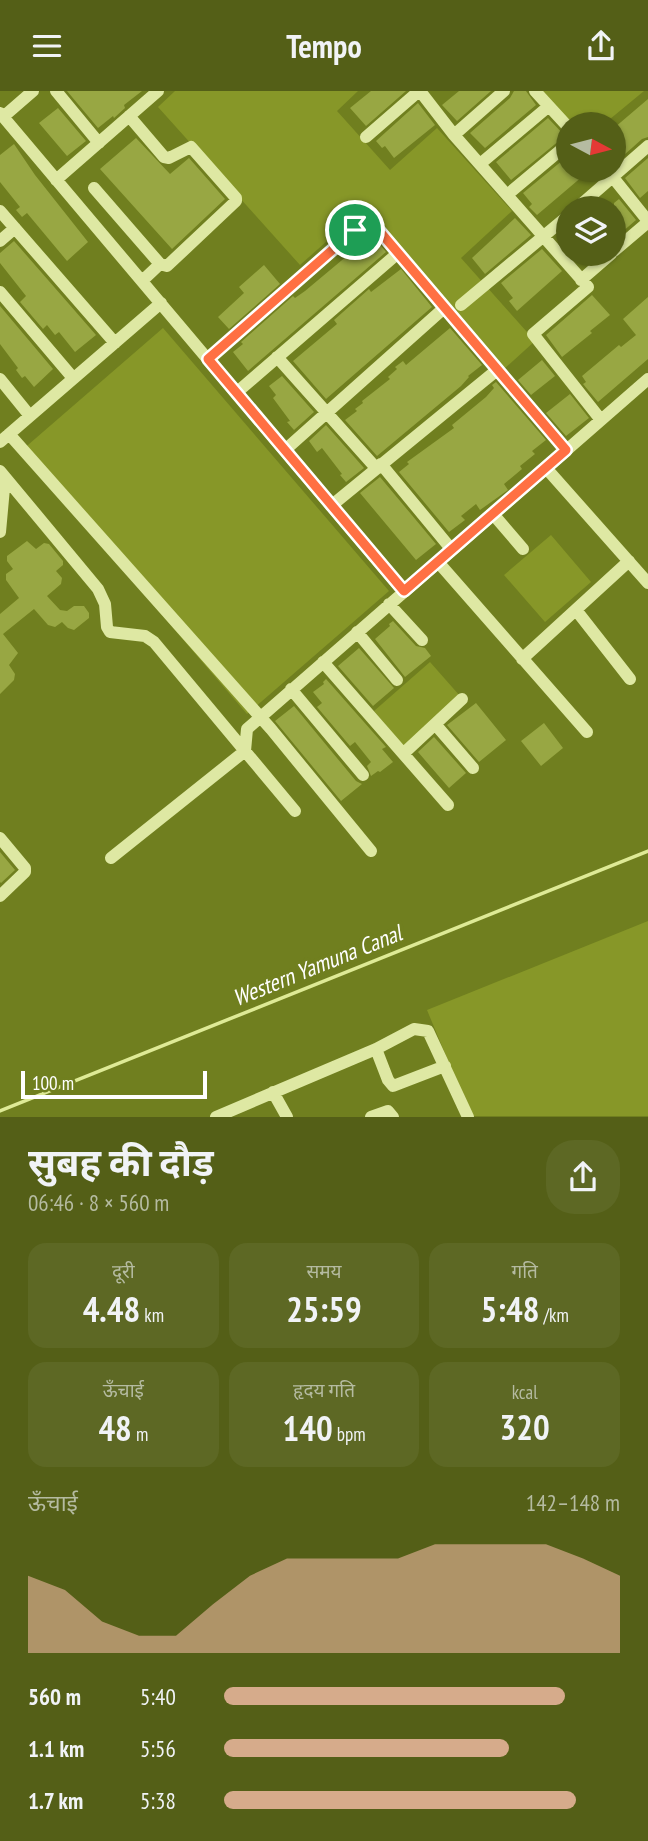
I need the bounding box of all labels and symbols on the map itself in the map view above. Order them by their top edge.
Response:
north arrow [556,112,626,182]
pin [325,200,385,260]
water label: Western Yamuna Canal [228,917,408,1012]
scale bar [21,1067,206,1099]

